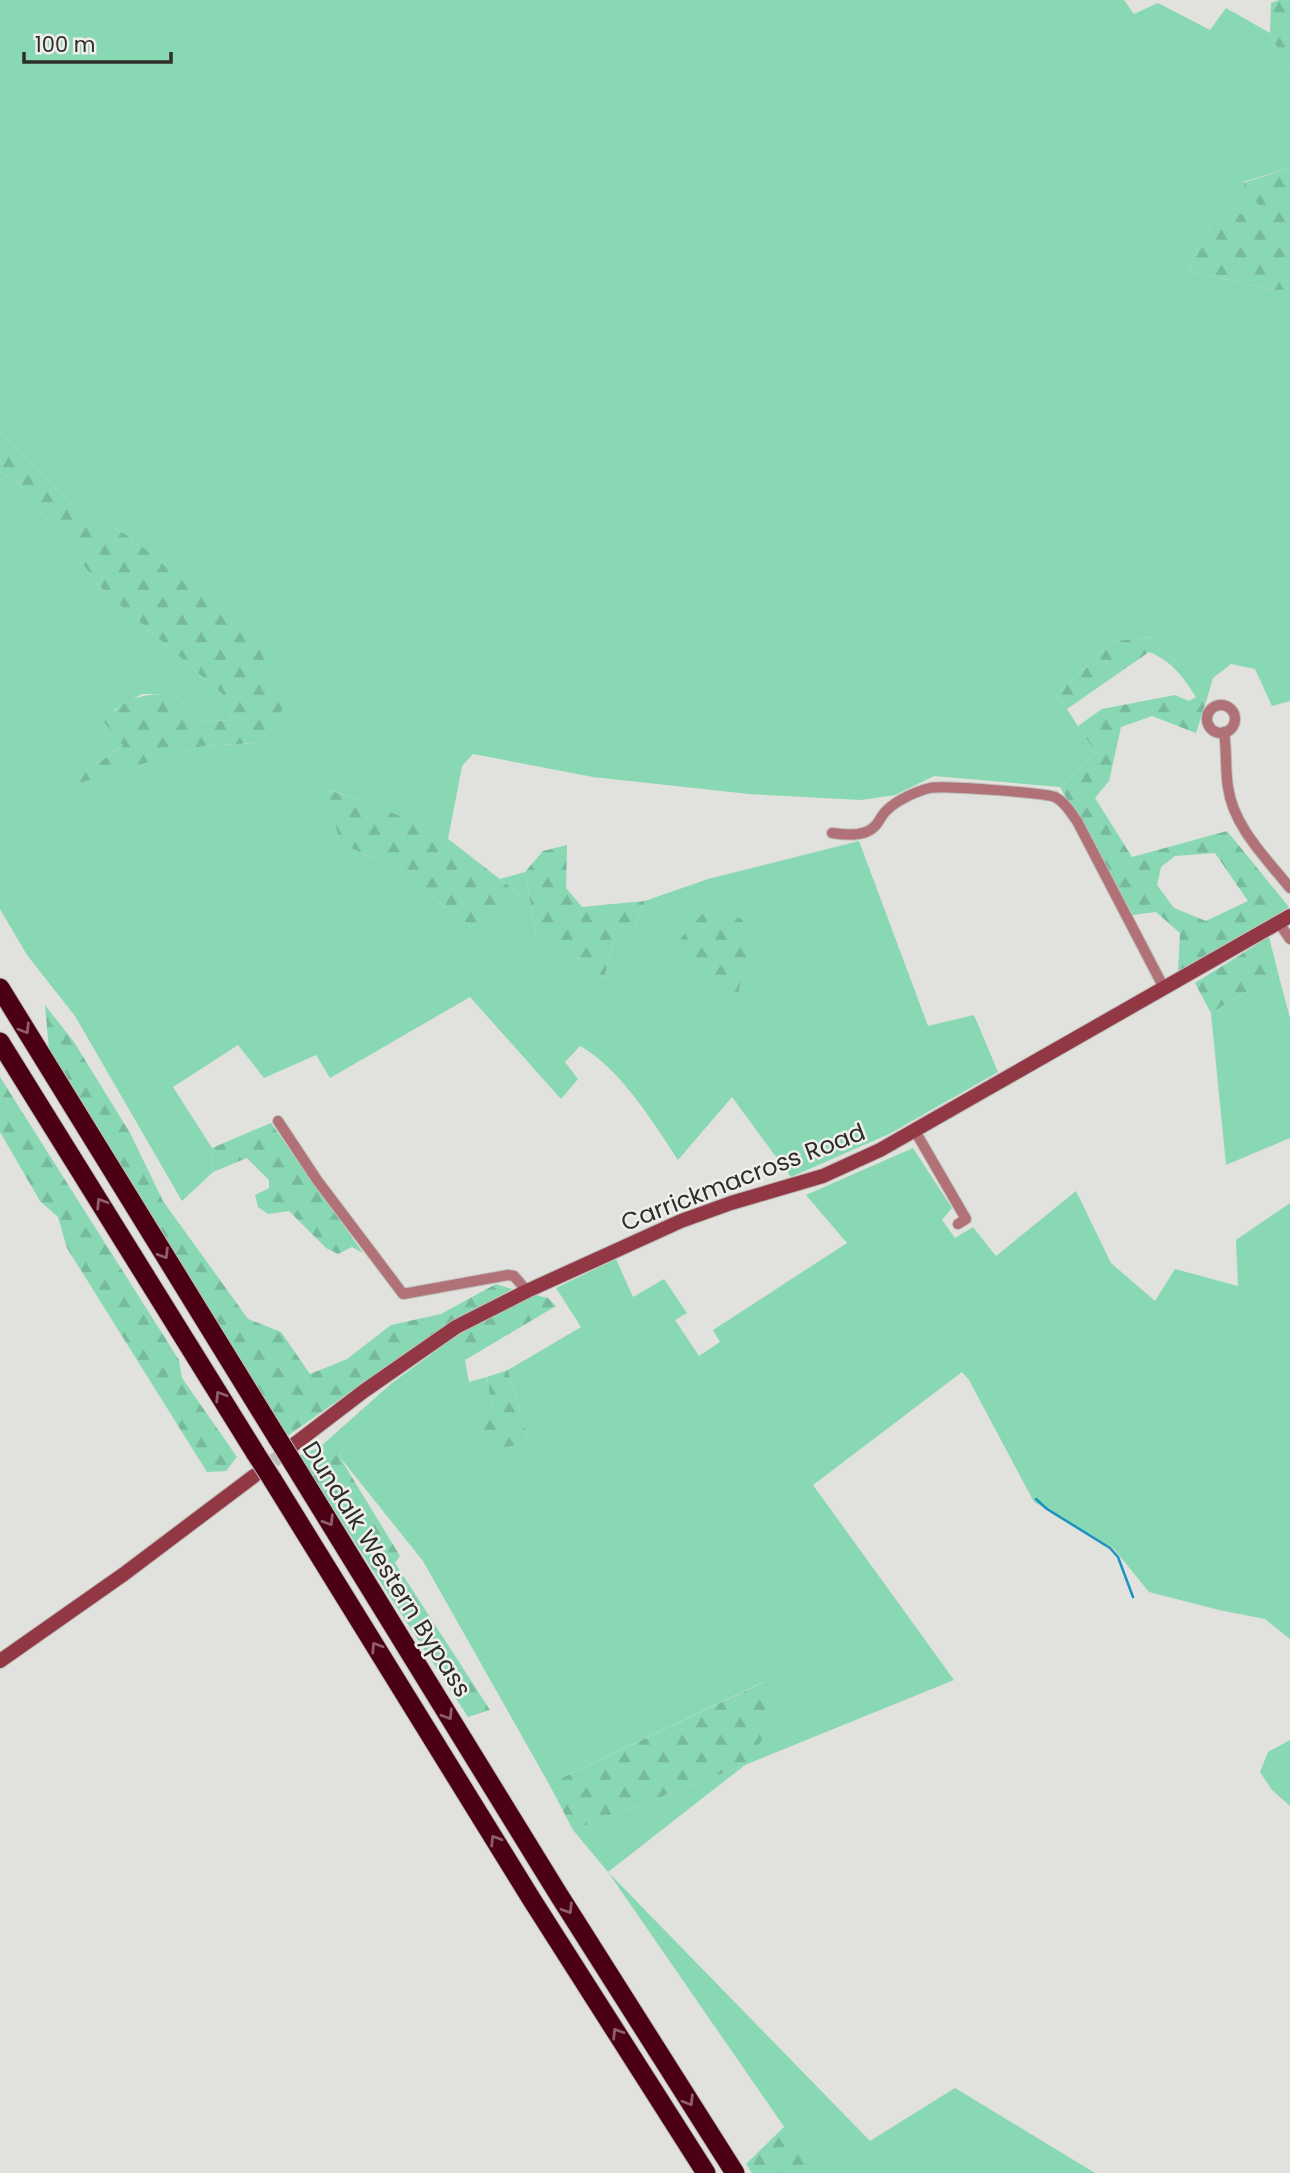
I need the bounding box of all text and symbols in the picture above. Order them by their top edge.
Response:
scale bar [24,21,172,65]
text: 100 m [35,30,95,59]
one-way arrow [17,1022,30,1035]
street label: Carrickmacross Road [616,1115,870,1239]
one-way arrow [96,1197,109,1210]
one-way arrow [156,1246,169,1259]
one-way arrow [216,1391,229,1404]
street label: Dundalk Western Bypass [295,1435,479,1703]
one-way arrow [321,1514,334,1527]
one-way arrow [371,1641,384,1654]
one-way arrow [440,1708,453,1721]
one-way arrow [491,1835,504,1848]
one-way arrow [559,1901,572,1914]
one-way arrow [612,2027,625,2040]
one-way arrow [681,2093,694,2106]

